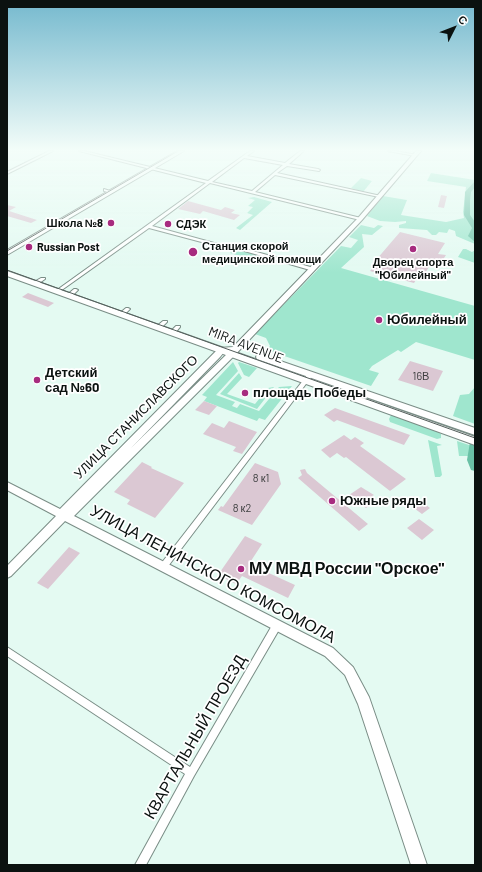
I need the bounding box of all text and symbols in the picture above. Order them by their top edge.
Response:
north arrow [434,8,474,48]
text: С [456,12,471,27]
place label: Школа №8 [47,216,103,230]
place label: СДЭК [176,217,206,231]
marker: Школа №8 [106,218,116,228]
marker: СДЭК [163,219,173,229]
place label: Станция скорой медицинской помощи [202,239,321,265]
place label: Russian Post [37,240,100,254]
marker: Russian Post [24,242,34,252]
marker: Дворец спорта "Юбилейный" [408,244,418,254]
marker: Станция скорой медицинской помощи [187,246,199,258]
place label: Дворец спорта "Юбилейный" [373,255,453,281]
place label: Юбилейный [387,312,467,328]
marker: Юбилейный [374,315,384,325]
street label: MIRA AVENUE [206,324,286,366]
street label: УЛИЦА СТАНИСЛАВСКОГО [71,352,201,482]
place label: Детский сад №60 [45,365,99,396]
house number: 16В [413,369,429,383]
marker: Детский сад №60 [32,375,42,385]
place label: площадь Победы [253,385,366,401]
marker: площадь Победы [240,388,250,398]
house number: 8 к1 [253,471,269,485]
place label: Южные ряды [340,493,426,509]
marker: Южные ряды [327,496,337,506]
street label: УЛИЦА ЛЕНИНСКОГО КОМСОМОЛА [87,501,339,647]
house number: 8 к2 [233,501,251,515]
place label: МУ МВД России "Орское" [249,559,444,579]
marker: МУ МВД России "Орское" [236,564,246,574]
street label: КВАРТАЛЬНЫЙ ПРОЕЗД [140,651,250,823]

